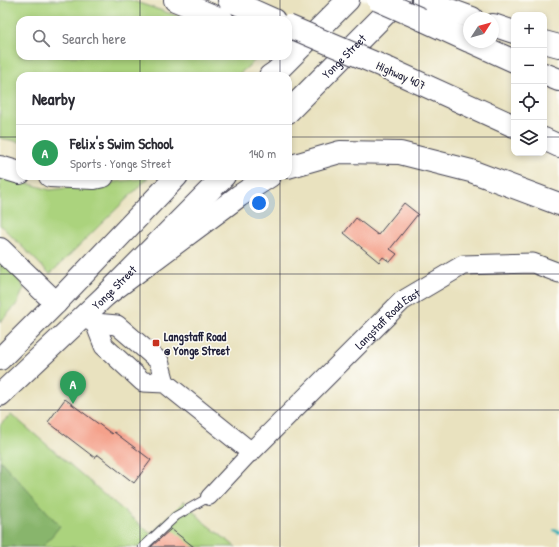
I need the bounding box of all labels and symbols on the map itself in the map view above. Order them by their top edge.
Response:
north arrow [463,12,499,48]
street label: Yonge Street [318,29,370,82]
street label: Highway 407 [374,57,429,93]
your location [249,193,269,213]
street label: Yonge Street [88,260,140,313]
street label: Langstaff Road East [350,283,424,353]
place label: Langstaff Road @ Yonge Street [164,328,231,360]
marker: Langstaff Road @ Yonge Street [151,338,161,348]
pin: A [60,371,86,404]

